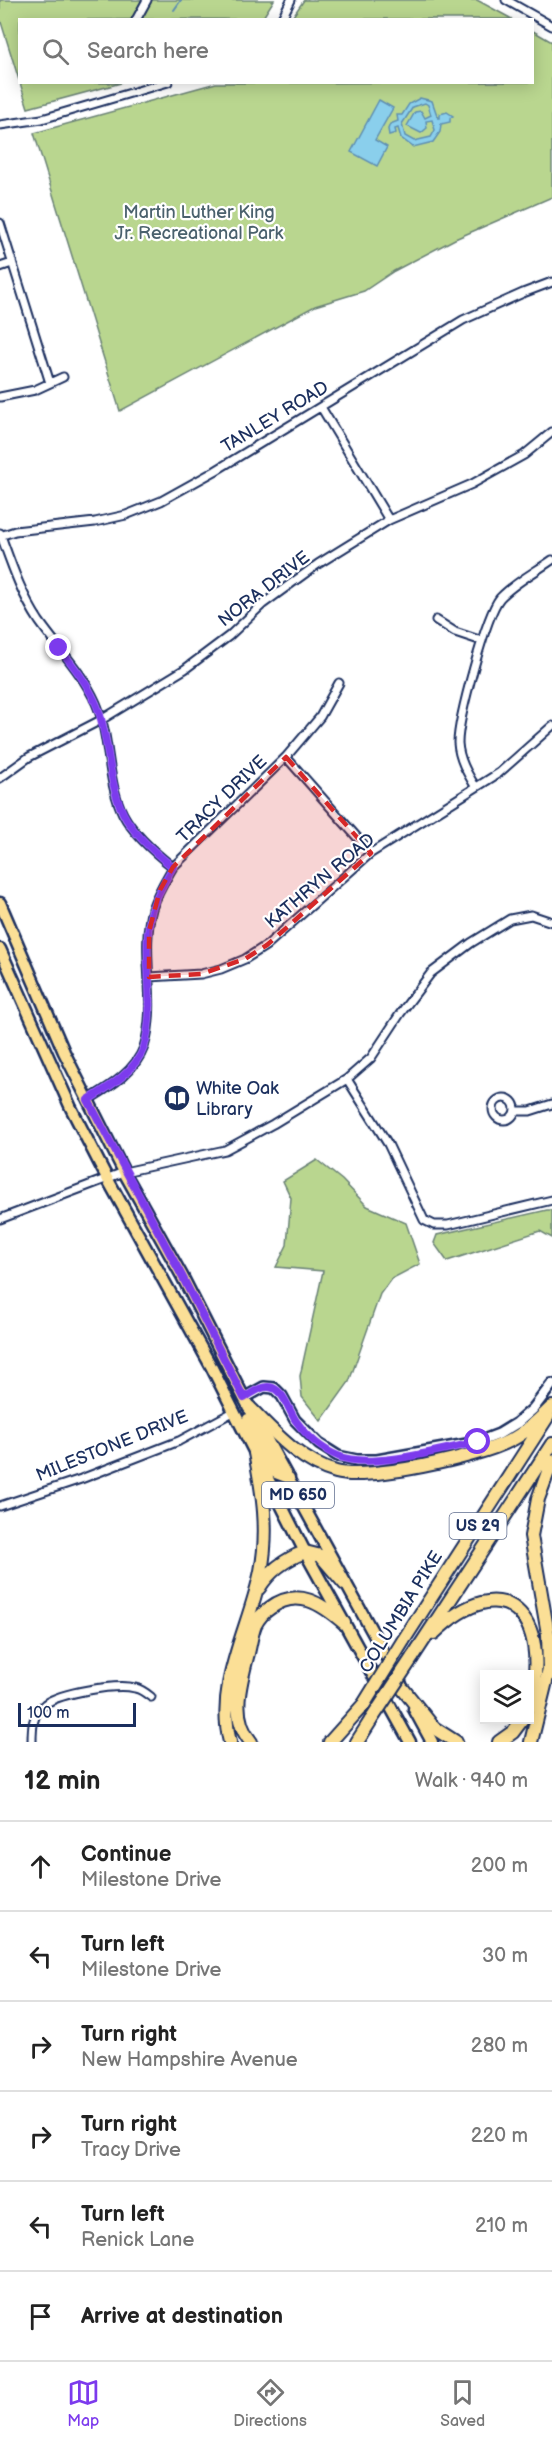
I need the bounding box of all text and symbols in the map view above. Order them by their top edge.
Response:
search box [18,18,534,84]
icon: search [39,35,72,68]
text: Search here [87,38,209,65]
park label: Martin Luther King Jr. Recreational Park [115,202,284,244]
street label: TANLEY ROAD [218,377,332,457]
street label: NORA DRIVE [214,547,314,631]
route end [45,634,71,660]
street label: TRACY DRIVE [173,751,271,847]
street label: KATHRYN ROAD [261,829,379,933]
place label: White Oak Library [196,1078,279,1120]
library icon: White Oak Library [162,1083,192,1113]
street label: MILESTONE DRIVE [33,1406,191,1486]
route start [464,1428,490,1454]
road number: MD 650 [262,1482,334,1508]
road number: US 29 [450,1513,506,1539]
street label: COLUMBIA PIKE [355,1547,447,1677]
map controls [480,1670,534,1724]
button: layers [480,1670,534,1724]
scale bar [18,1700,136,1728]
text: 100 m [27,1704,70,1723]
text: 12 min [24,1766,101,1797]
text: Walk · 940 m [415,1769,528,1793]
text: Continue [81,1841,171,1868]
icon: ahead [24,1850,57,1883]
text: 200 m [471,1854,528,1878]
text: Milestone Drive [81,1868,221,1892]
text: Turn left [81,1931,165,1958]
icon: left [24,1940,57,1973]
text: 30 m [482,1944,528,1968]
text: Milestone Drive [81,1958,221,1982]
text: Turn right [81,2021,177,2048]
icon: right [24,2030,57,2063]
text: 280 m [471,2034,528,2058]
text: New Hampshire Avenue [81,2048,298,2072]
text: Turn right [81,2111,177,2138]
icon: right [24,2120,57,2153]
text: 220 m [471,2124,528,2148]
text: Tracy Drive [81,2138,181,2162]
text: Turn left [81,2201,165,2228]
icon: left [24,2210,57,2243]
text: 210 m [475,2214,528,2238]
text: Renick Lane [81,2228,194,2252]
icon: arrive [24,2300,57,2333]
text: Arrive at destination [81,2303,283,2330]
tab: Map [67,2376,100,2431]
tab: Directions [233,2376,307,2431]
tab: Saved [440,2376,485,2431]

